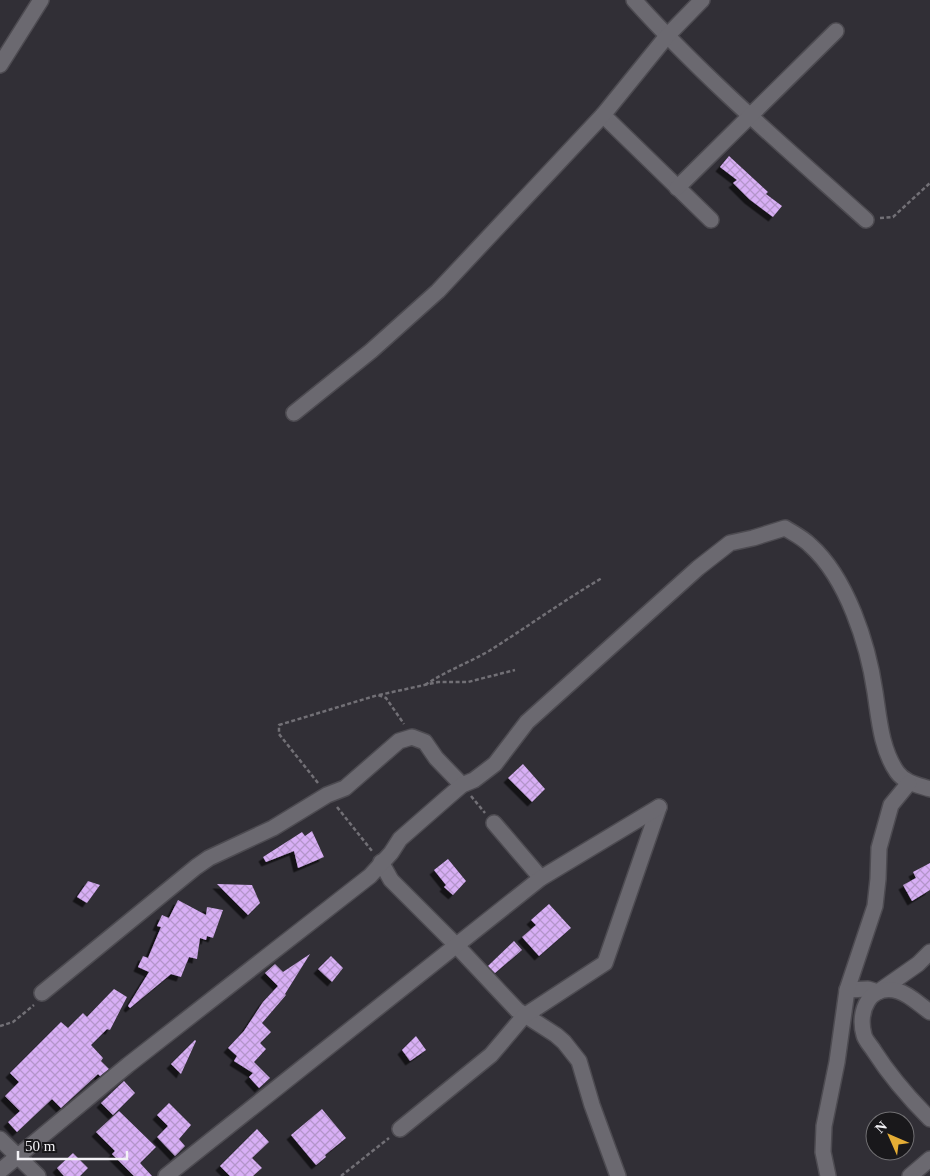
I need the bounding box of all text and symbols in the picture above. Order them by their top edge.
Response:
north arrow [865,1111,915,1161]
text: N [872,1118,890,1136]
scale bar [18,1128,126,1160]
text: 50 m [25,1138,56,1154]

